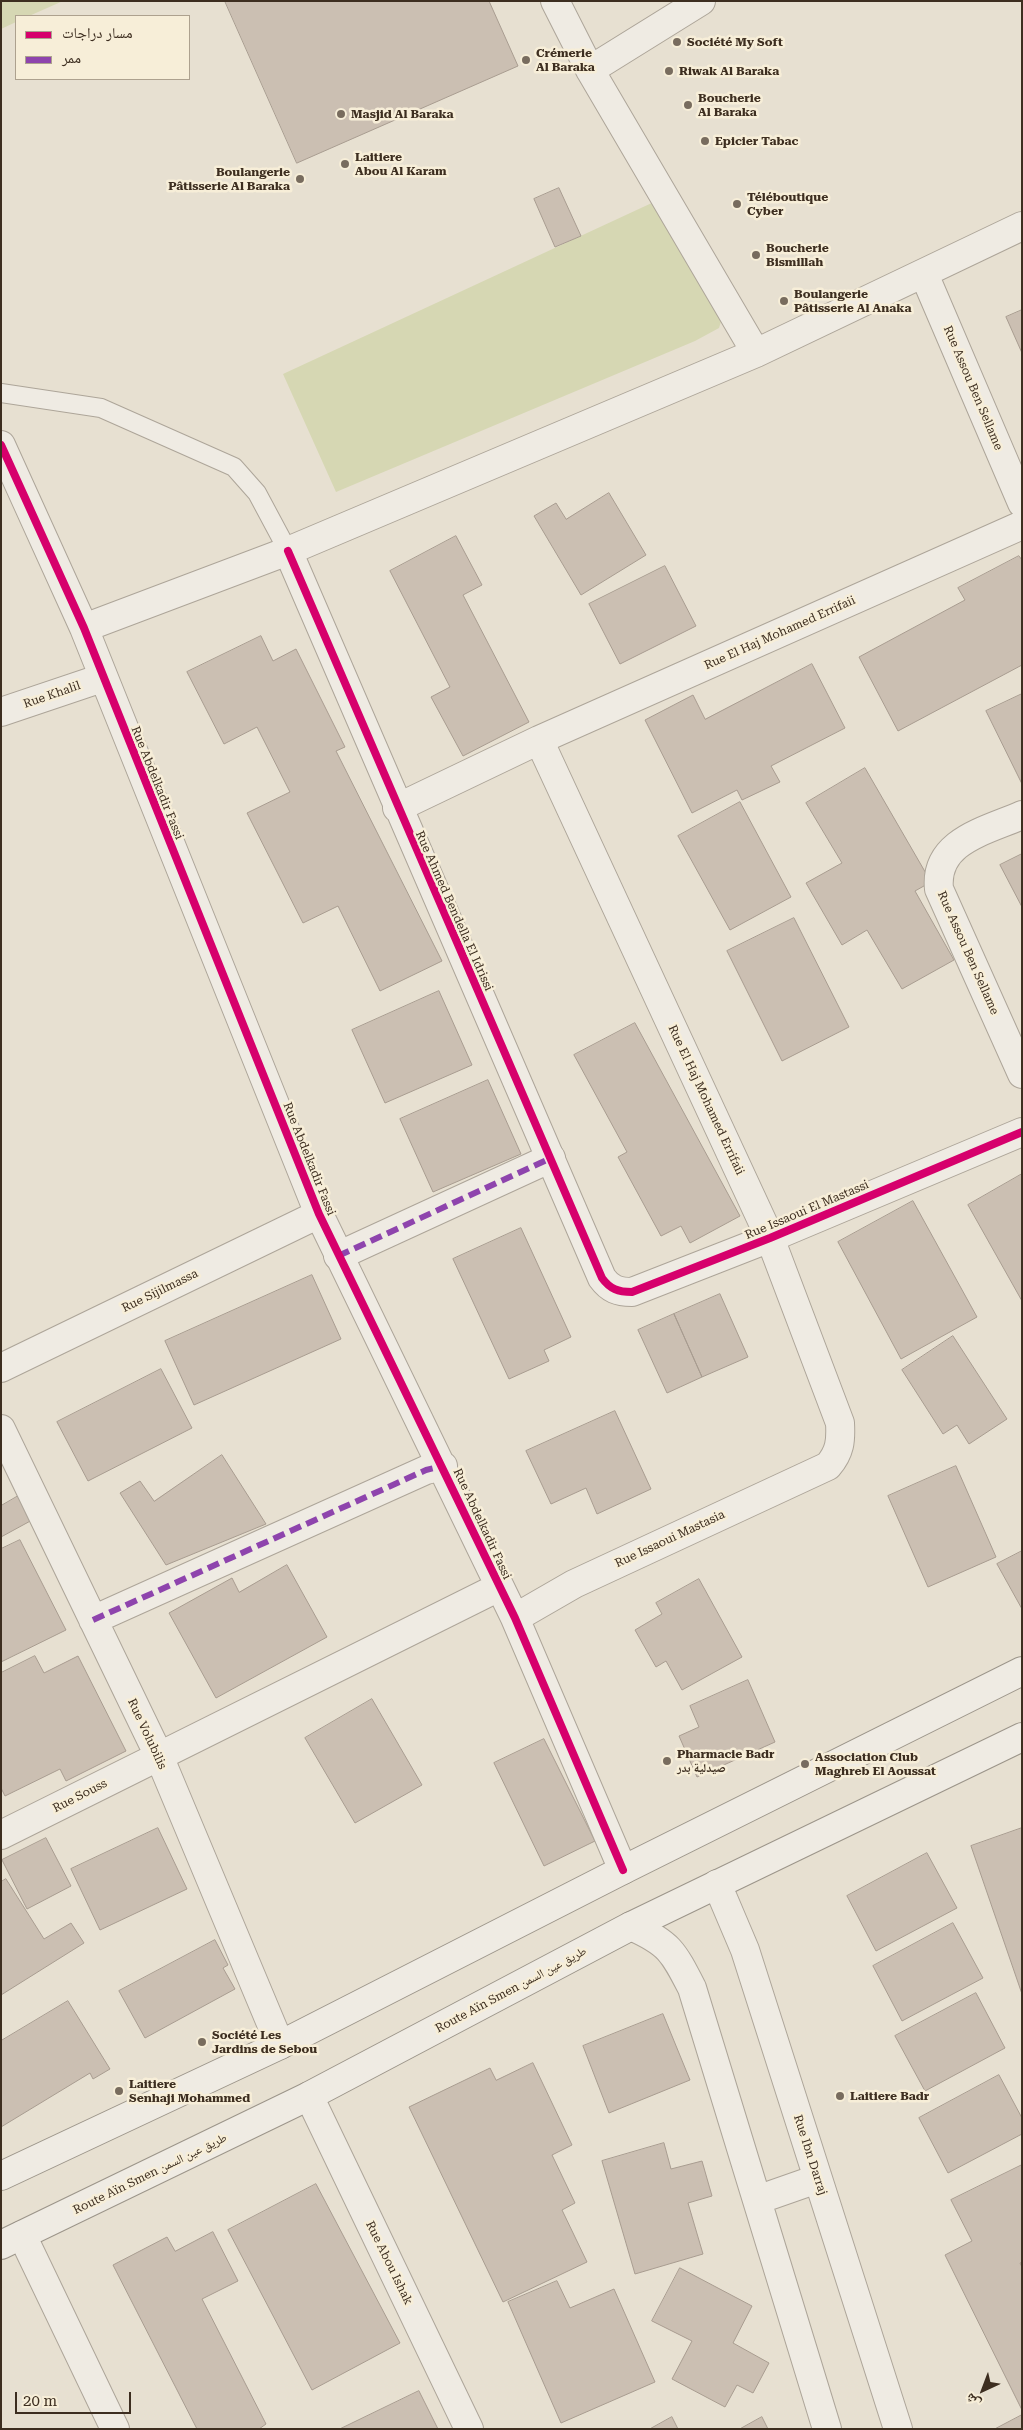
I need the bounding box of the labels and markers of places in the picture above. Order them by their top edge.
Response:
place label: Société My Soft [687,35,783,49]
marker: Société My Soft [671,36,683,48]
place label: Crémerie Al Baraka [536,46,595,74]
marker: Crémerie Al Baraka [520,54,532,66]
place label: Riwak Al Baraka [679,64,779,78]
marker: Riwak Al Baraka [663,65,675,77]
place label: Boucherie Al Baraka [698,91,761,119]
marker: Boucherie Al Baraka [682,99,694,111]
place label: Masjid Al Baraka [351,107,454,121]
marker: Masjid Al Baraka [335,108,347,120]
place label: Epicier Tabac [715,134,798,148]
marker: Epicier Tabac [699,135,711,147]
place label: Laitiere Abou Al Karam [355,150,447,178]
marker: Laitiere Abou Al Karam [339,158,351,170]
place label: Boulangerie Pâtisserie Al Baraka [168,165,290,193]
marker: Boulangerie Pâtisserie Al Baraka [294,173,306,185]
place label: Téléboutique Cyber [747,190,828,218]
marker: Téléboutique Cyber [731,198,743,210]
place label: Boucherie Bismillah [766,241,829,269]
marker: Boucherie Bismillah [750,249,762,261]
place label: Boulangerie Pâtisserie Al Anaka [794,287,912,315]
marker: Boulangerie Pâtisserie Al Anaka [778,295,790,307]
place label: Pharmacie Badr صيدلية بدر [677,1747,774,1775]
place label: Association Club Maghreb El Aoussat [815,1750,936,1778]
marker: Pharmacie Badr صيدلية بدر [661,1755,673,1767]
marker: Association Club Maghreb El Aoussat [799,1758,811,1770]
place label: Société Les Jardins de Sebou [212,2028,317,2056]
marker: Société Les Jardins de Sebou [196,2036,208,2048]
place label: Laitiere Senhaji Mohammed [129,2077,250,2105]
marker: Laitiere Senhaji Mohammed [113,2085,125,2097]
place label: Laitiere Badr [850,2089,929,2103]
marker: Laitiere Badr [834,2090,846,2102]

